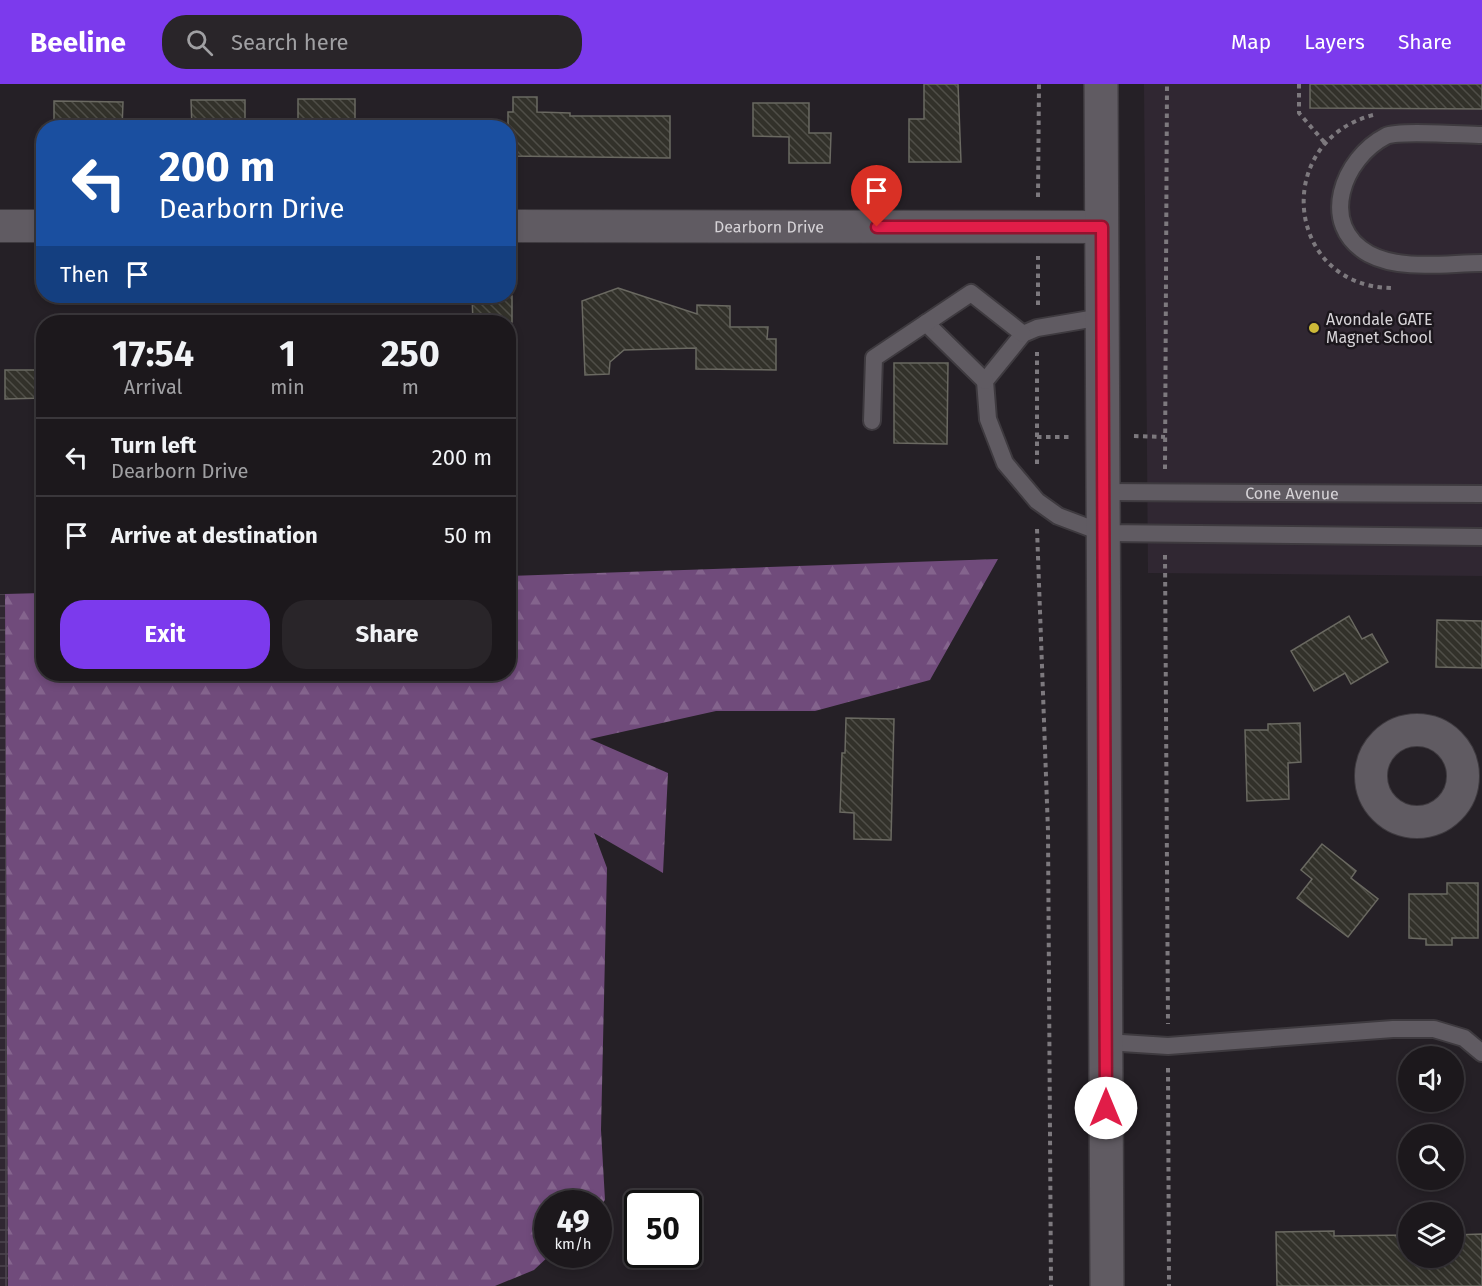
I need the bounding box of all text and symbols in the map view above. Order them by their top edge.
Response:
search box [162,15,582,69]
text: Beeline [30,26,126,59]
icon: search [183,26,216,59]
text: Search here [231,29,349,56]
text: Map [1231,29,1271,55]
text: Layers [1304,29,1365,55]
text: Share [1398,29,1452,55]
text: 200 m [159,142,275,192]
icon: left [60,144,138,222]
pin [851,165,902,227]
icon: arrive [860,174,893,207]
text: Dearborn Drive [159,193,344,225]
street label: Dearborn Drive [714,217,824,237]
icon: arrive [121,258,154,291]
text: Then [60,261,109,288]
place label: Avondale GATE Magnet School [1326,310,1433,347]
marker: Avondale GATE Magnet School [1307,321,1321,335]
text: 17:54 [112,332,194,376]
text: 1 [279,332,296,376]
text: 250 [381,332,440,376]
text: Arrival [124,375,182,399]
text: min [270,375,305,399]
text: m [402,375,419,399]
text: Turn left [111,432,196,459]
icon: left [60,441,93,474]
text: 200 m [432,444,492,471]
text: Dearborn Drive [111,459,248,483]
street label: Cone Avenue [1245,484,1339,503]
icon: arrive [60,519,93,552]
text: Arrive at destination [111,522,318,549]
text: 50 m [444,522,492,549]
button: Exit [60,600,270,669]
button: Share [282,600,492,669]
map controls [1398,1046,1464,1268]
button: sound [1398,1046,1464,1112]
position arrow [1074,1076,1138,1140]
button: search [1398,1124,1464,1190]
speed limit sign: 50 [624,1190,702,1268]
button: layers [1398,1202,1464,1268]
text: 49 [556,1204,590,1240]
text: km/h [554,1235,592,1253]

